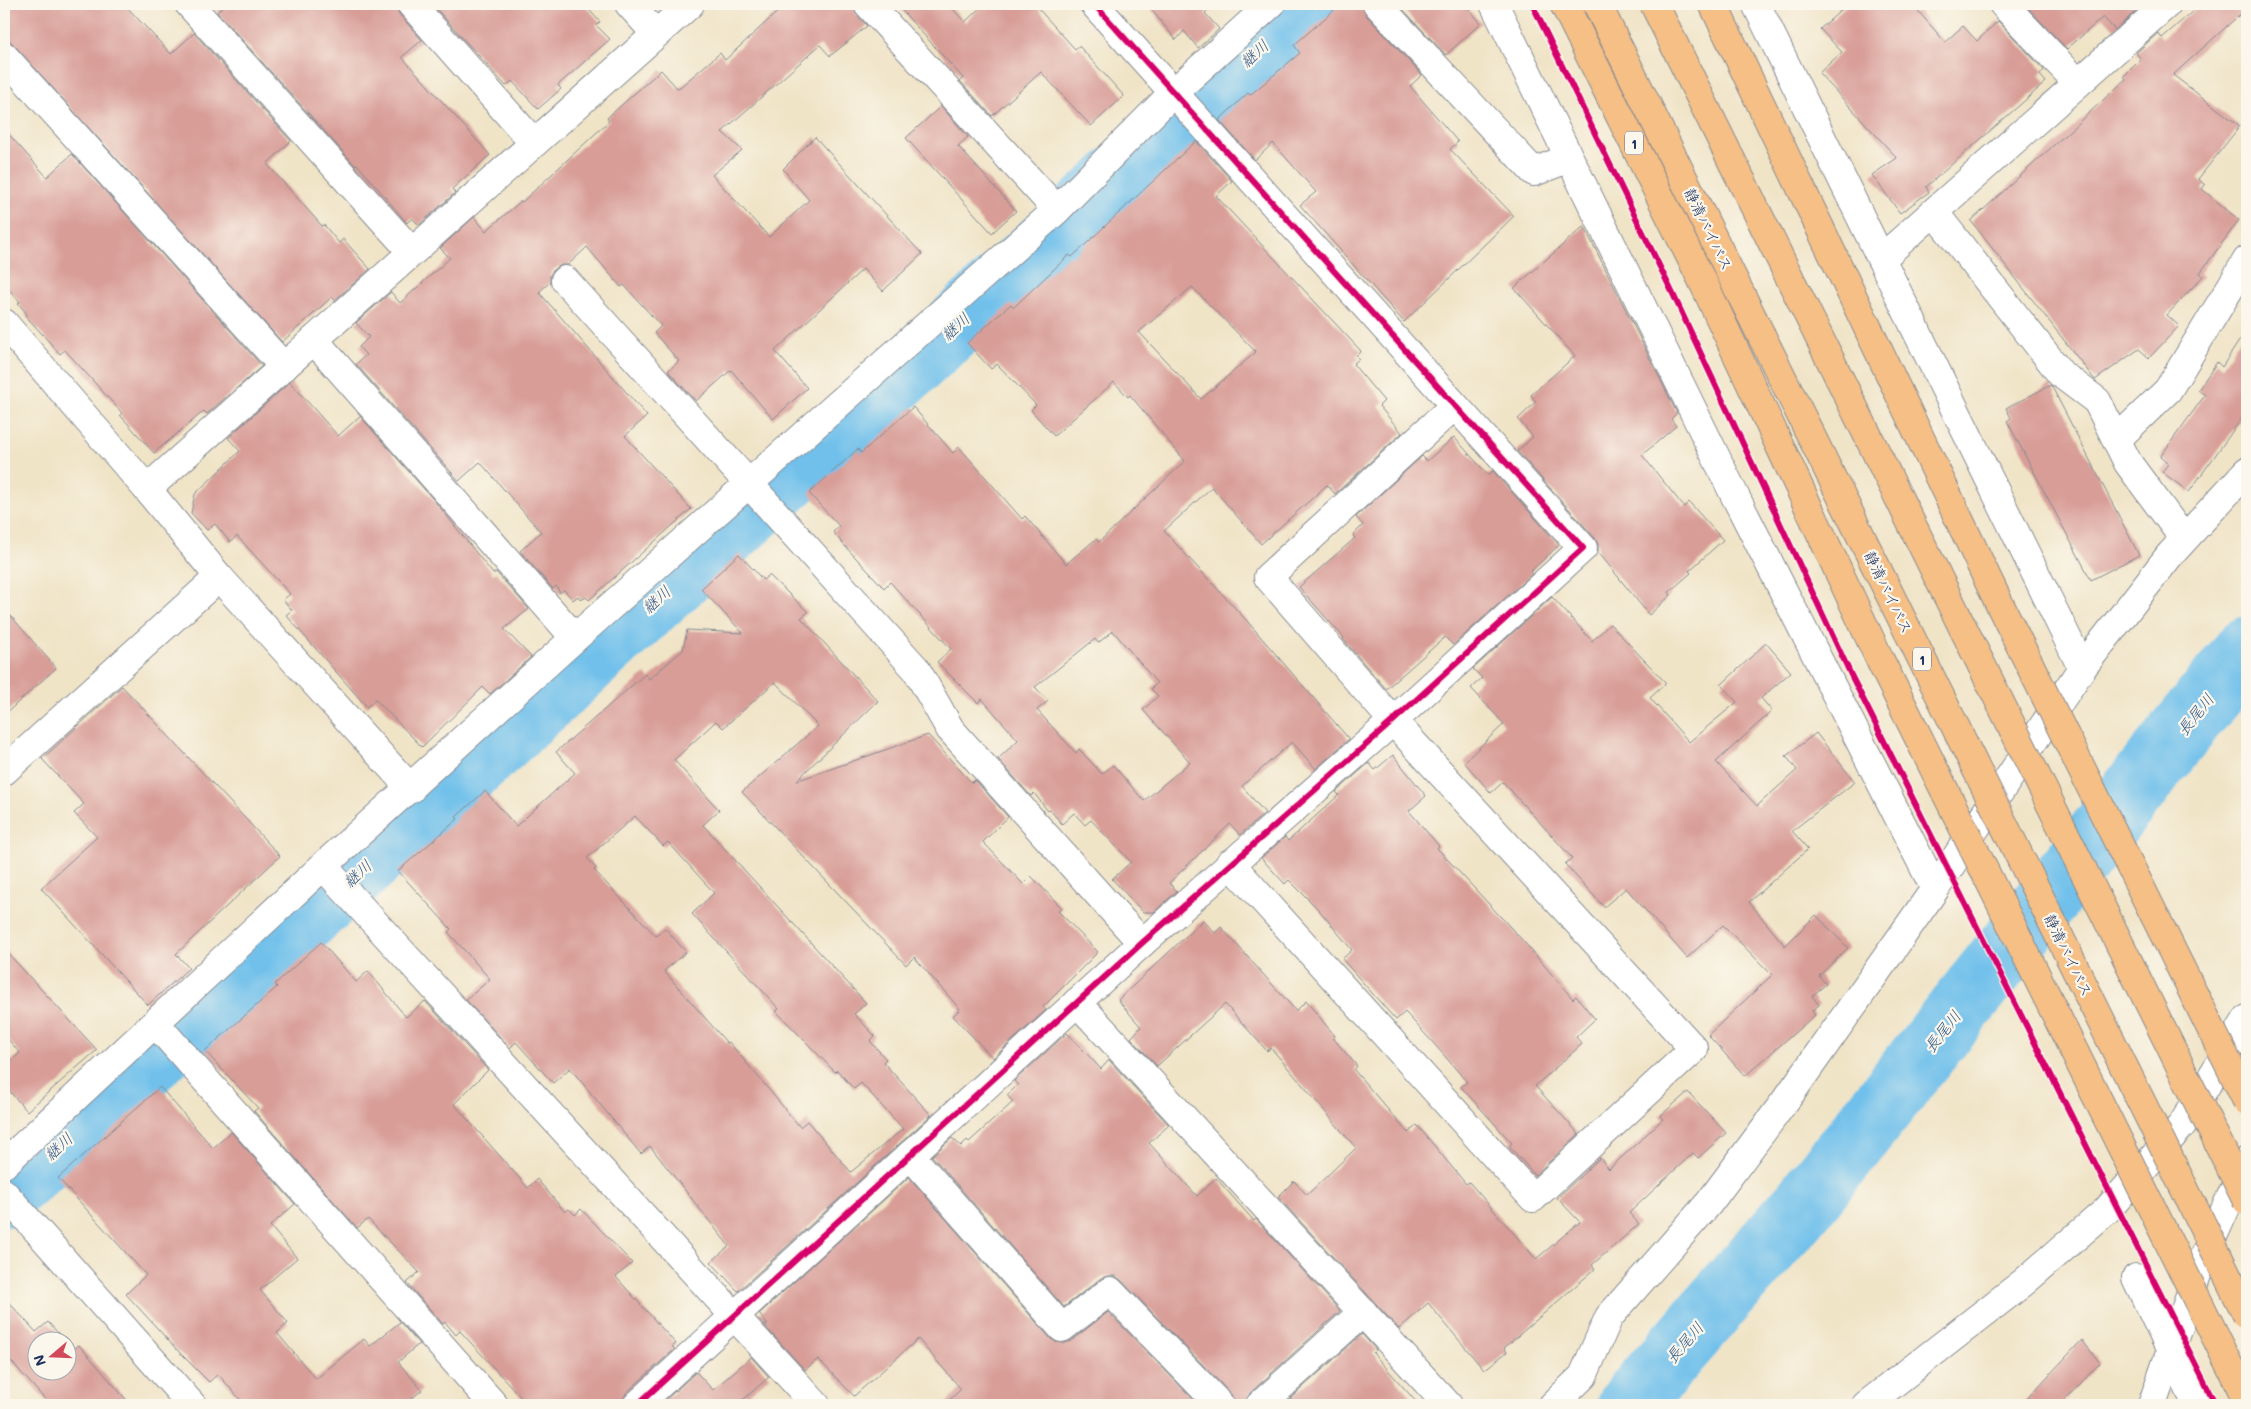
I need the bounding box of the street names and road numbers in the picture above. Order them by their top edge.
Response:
road number: 1 [1625,132,1643,154]
street label: 静清バイパス [1680,184,1738,274]
street label: 静清バイパス [1860,547,1918,637]
road number: 1 [1913,648,1931,671]
street label: 静清バイパス [2040,910,2098,1000]

